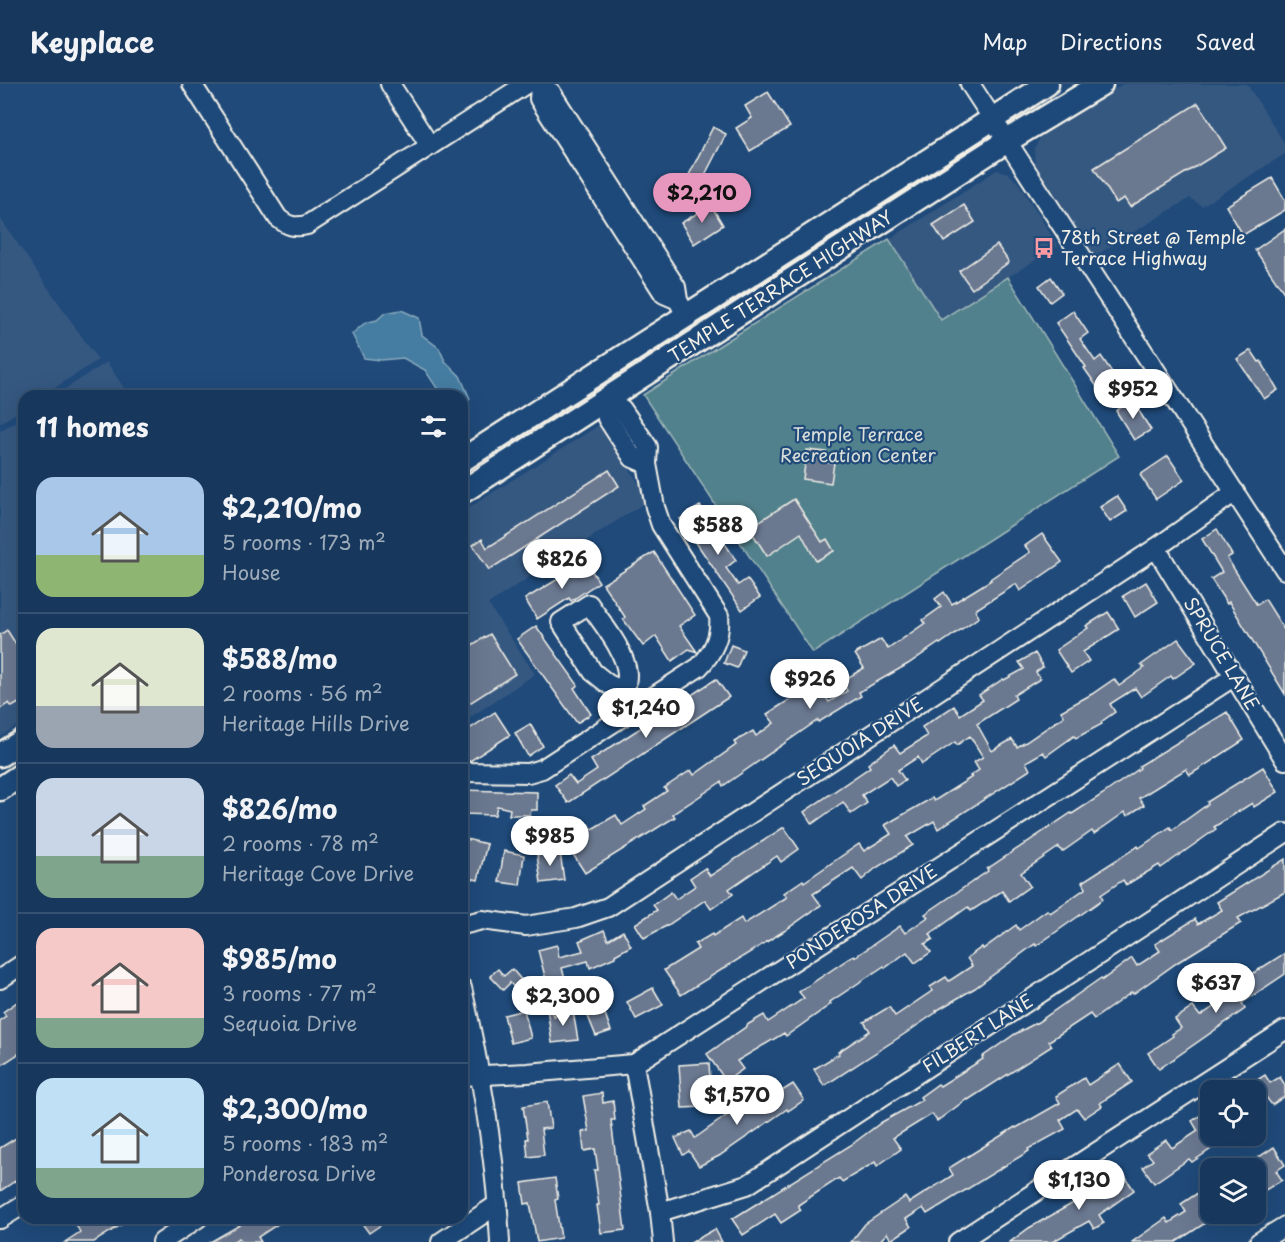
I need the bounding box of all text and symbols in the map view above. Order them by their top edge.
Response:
text: Keyplace [30,20,155,63]
text: Map [982,25,1027,57]
text: Directions [1060,25,1162,57]
text: Saved [1195,25,1255,57]
pin: $2,210 [653,173,751,224]
text: $2,210 [667,177,737,207]
street label: TEMPLE TERRACE HIGHWAY [663,203,898,369]
place label: 78th Street @ Temple Terrace Highway [1061,223,1246,271]
bus stop icon: 78th Street @ Temple Terrace Highway [1032,236,1056,260]
pin: $952 [1097,369,1169,420]
text: $952 [1108,373,1158,403]
text: 11 homes [36,407,149,446]
icon: filters [417,410,450,443]
park label: Temple Terrace Recreation Center [780,420,937,468]
text: $2,210/mo [222,488,362,527]
icon: home [84,501,156,573]
pin: $588 [682,505,754,556]
text: $588 [693,509,743,539]
text: 5 rooms · 173 m² [222,527,386,557]
pin: $826 [526,539,598,590]
text: $826 [537,543,587,573]
text: House [222,557,281,587]
street label: SPRUCE LANE [1178,592,1267,715]
text: $588/mo [222,639,337,678]
icon: home [84,652,156,724]
pin: $926 [774,659,846,710]
text: $926 [784,663,836,693]
text: 2 rooms · 56 m² [222,678,383,708]
pin: $1,240 [597,688,695,739]
street label: SEQUOIA DRIVE [791,690,928,792]
text: $1,240 [612,692,680,722]
text: Heritage Hills Drive [222,708,410,738]
text: $826/mo [222,789,337,828]
icon: home [84,802,156,874]
pin: $985 [514,816,586,867]
text: $985 [525,820,575,850]
text: 2 rooms · 78 m² [222,828,379,858]
street label: PONDEROSA DRIVE [780,857,942,975]
text: Heritage Cove Drive [222,858,414,888]
text: $985/mo [222,939,337,978]
icon: home [84,952,156,1024]
pin: $637 [1180,963,1252,1014]
text: $637 [1191,967,1241,997]
pin: $2,300 [514,976,612,1027]
text: 3 rooms · 77 m² [222,978,377,1008]
text: $2,300 [526,980,600,1010]
street label: FILBERT LANE [916,987,1038,1079]
text: Sequoia Drive [222,1008,357,1038]
pin: $1,570 [688,1075,786,1126]
text: $1,570 [704,1079,770,1109]
map controls [1200,1080,1266,1224]
button: locate [1200,1080,1266,1146]
text: $2,300/mo [222,1089,368,1128]
icon: home [84,1102,156,1174]
text: 5 rooms · 183 m² [222,1128,388,1158]
text: Ponderosa Drive [222,1158,376,1188]
button: layers [1200,1158,1266,1224]
pin: $1,130 [1030,1160,1128,1211]
text: $1,130 [1048,1164,1110,1194]

